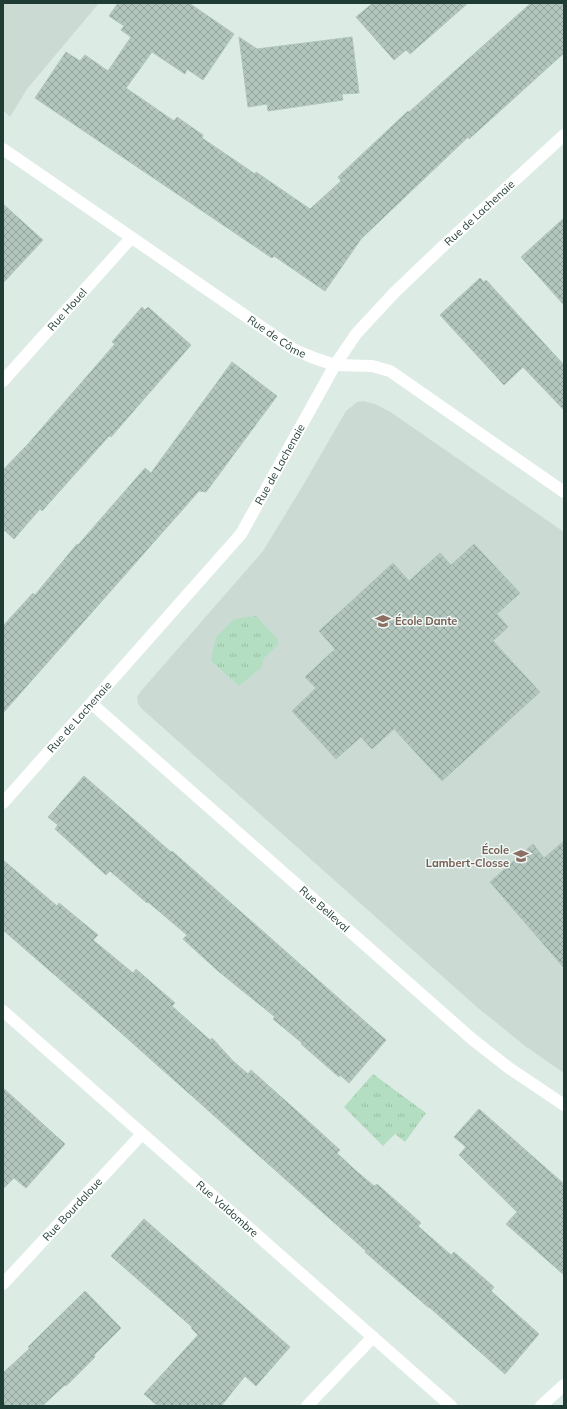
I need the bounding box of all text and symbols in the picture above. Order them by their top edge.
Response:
street label: Rue de Lachenaie [441,177,517,249]
street label: Rue Houel [44,285,90,334]
street label: Rue de Côme [245,312,308,361]
street label: Rue de Lachenaie [252,421,308,507]
school or university icon: École Dante [374,612,392,630]
place label: École Dante [395,614,457,628]
street label: Rue de Lachenaie [44,678,114,755]
place label: École Lambert-Closse [426,843,509,870]
school or university icon: École Lambert-Closse [512,847,530,865]
street label: Rue Belleval [296,883,353,935]
street label: Rue Bourdaloue [40,1175,105,1244]
street label: Rue Valdombre [193,1178,261,1240]

